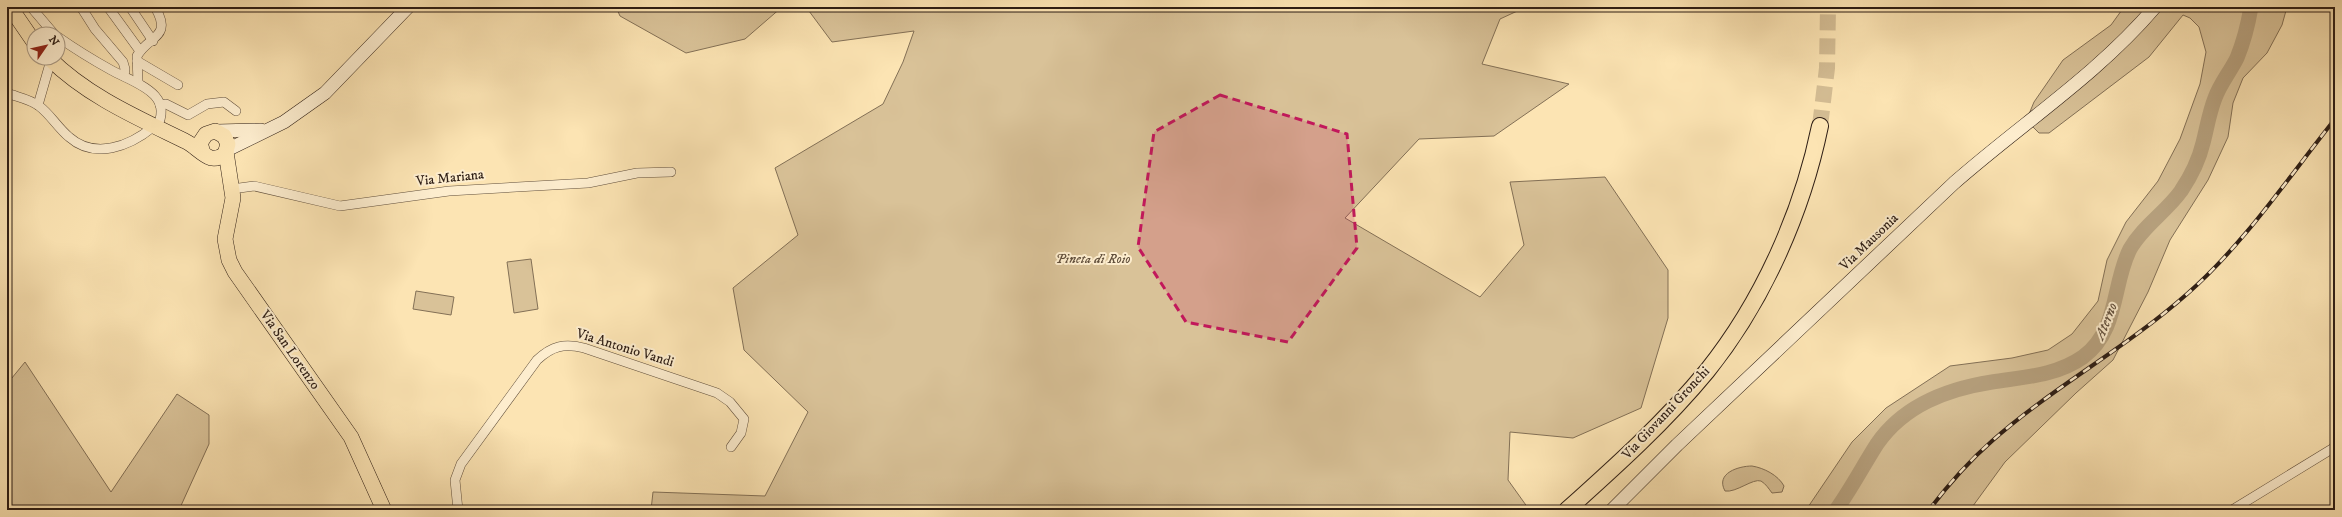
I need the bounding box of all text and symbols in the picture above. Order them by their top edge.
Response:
north arrow [26,26,66,66]
text: N [45,33,62,49]
street label: Via Mariana [414,165,485,191]
street label: Via Mausonia [1835,209,1902,275]
park label: Pineta di Roio [1055,250,1131,268]
water label: Aterno [2089,299,2122,344]
street label: Via San Lorenzo [255,306,324,393]
street label: Via Antonio Vandi [573,324,676,372]
street label: Via Giovanni Gronchi [1617,362,1714,464]

